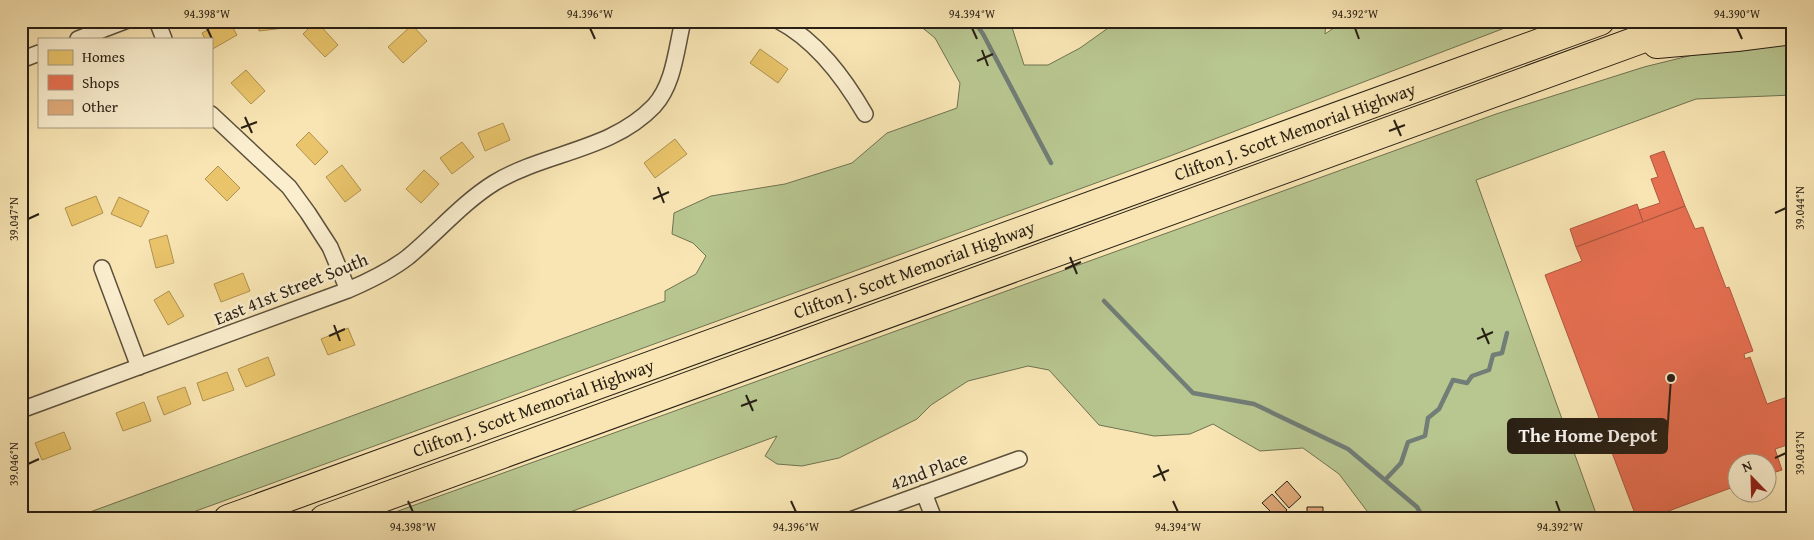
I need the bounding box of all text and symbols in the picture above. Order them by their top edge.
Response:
text: 94.398°W [184,5,231,22]
text: 94.396°W [567,5,614,22]
text: 94.394°W [949,5,996,22]
text: 94.392°W [1332,5,1379,22]
text: 94.390°W [1714,5,1761,22]
legend [38,38,212,128]
text: Homes [82,46,125,67]
text: Shops [82,72,119,93]
street label: Clifton J. Scott Memorial Highway [1170,75,1419,188]
text: Other [82,96,118,117]
text: 39.044°N [1791,186,1808,230]
text: 39.047°N [5,197,22,241]
street label: Clifton J. Scott Memorial Highway [789,213,1039,326]
street label: East 41st Street South [210,245,372,332]
street label: Clifton J. Scott Memorial Highway [409,351,658,464]
callout: The Home Depot [1508,419,1667,453]
text: The Home Depot [1519,421,1658,449]
text: 39.043°N [1791,431,1808,475]
text: 39.046°N [5,442,22,486]
street label: 42nd Place [886,444,971,497]
north arrow [1726,452,1776,502]
text: N [1739,455,1756,477]
text: 94.398°W [390,518,437,535]
text: 94.396°W [773,518,820,535]
text: 94.394°W [1155,518,1202,535]
text: 94.392°W [1537,518,1584,535]

